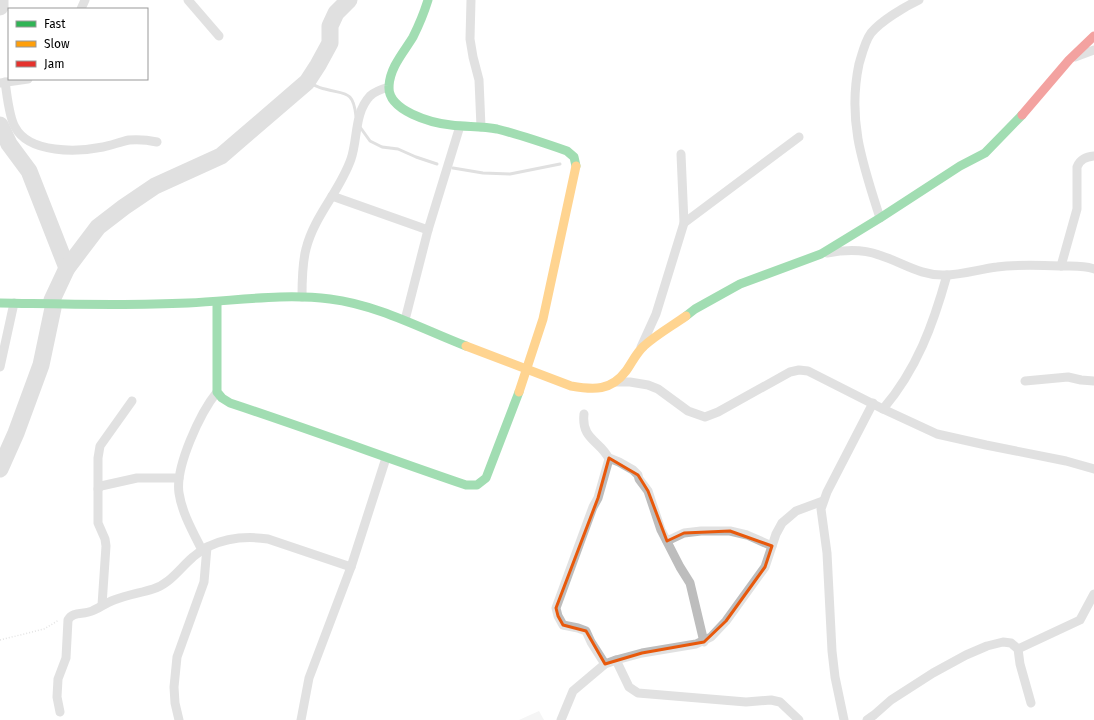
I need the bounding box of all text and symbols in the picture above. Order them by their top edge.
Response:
legend [8,8,148,80]
text: Fast [44,17,66,31]
text: Slow [44,37,70,51]
text: Jam [44,57,64,71]

